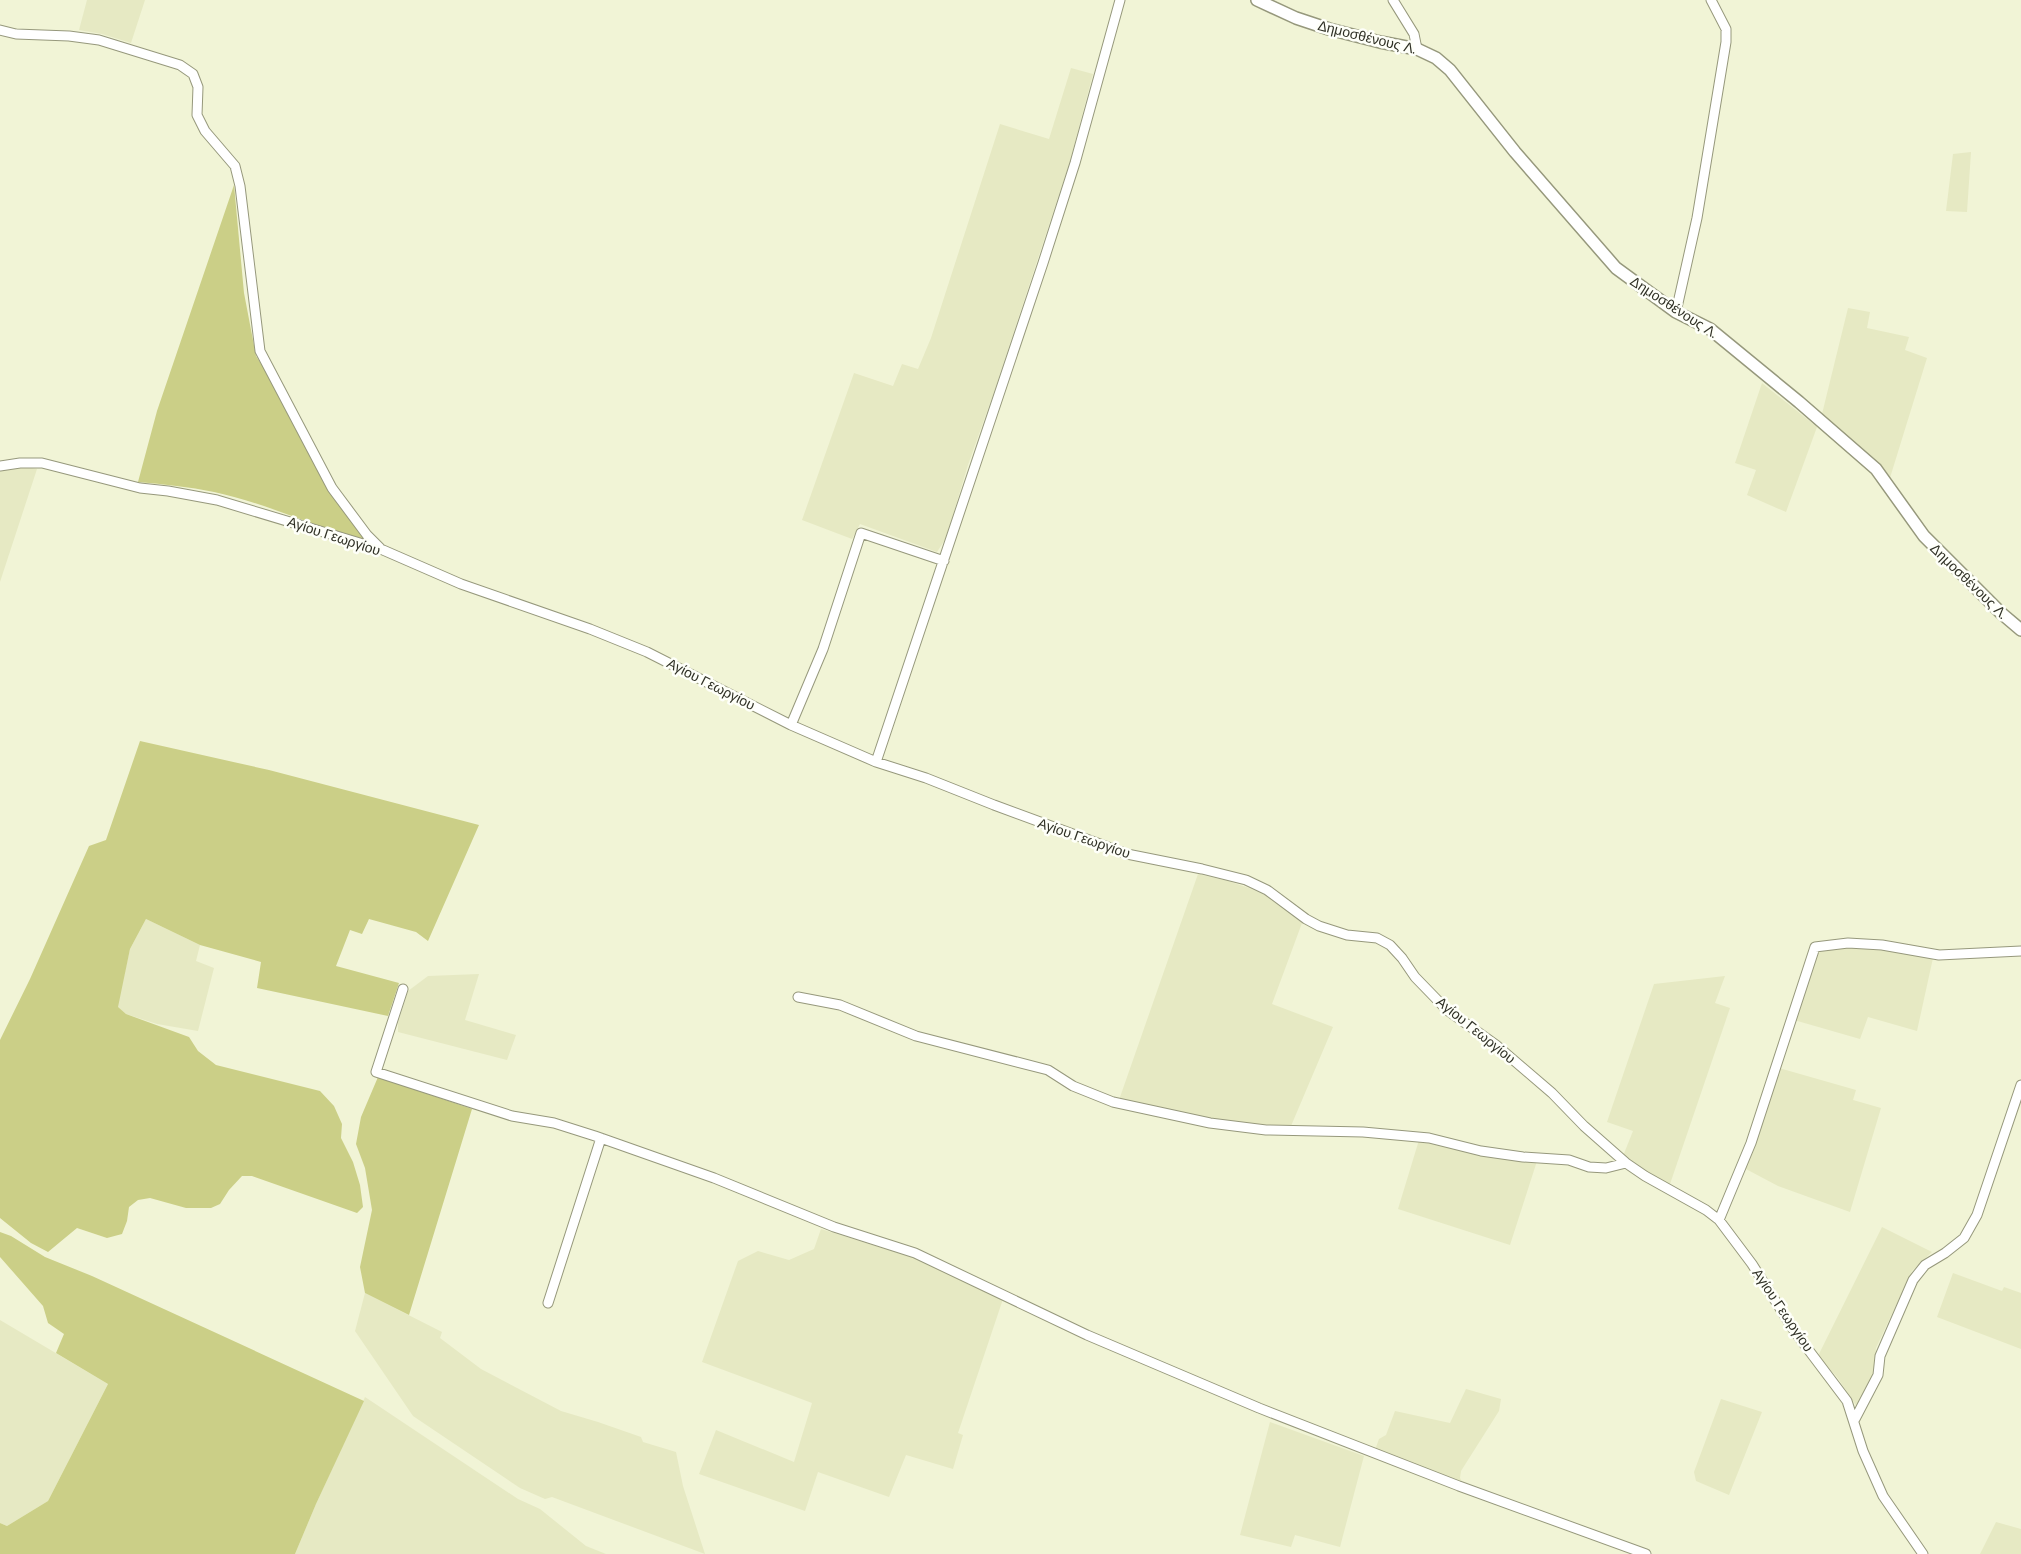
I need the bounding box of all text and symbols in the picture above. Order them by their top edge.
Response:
street label: Δημοσθένους Λ. [1316,16,1418,58]
street label: Δημοσθένους Λ. [1627,272,1721,342]
street label: Αγίου Γεωργίου [285,512,383,560]
street label: Δημοσθένους Λ. [1927,540,2012,623]
street label: Αγίου Γεωργίου [664,654,758,714]
street label: Αγίου Γεωργίου [1035,814,1133,862]
street label: Αγίου Γεωργίου [1433,993,1519,1067]
street label: Αγίου Γεωργίου [1748,1265,1818,1355]

